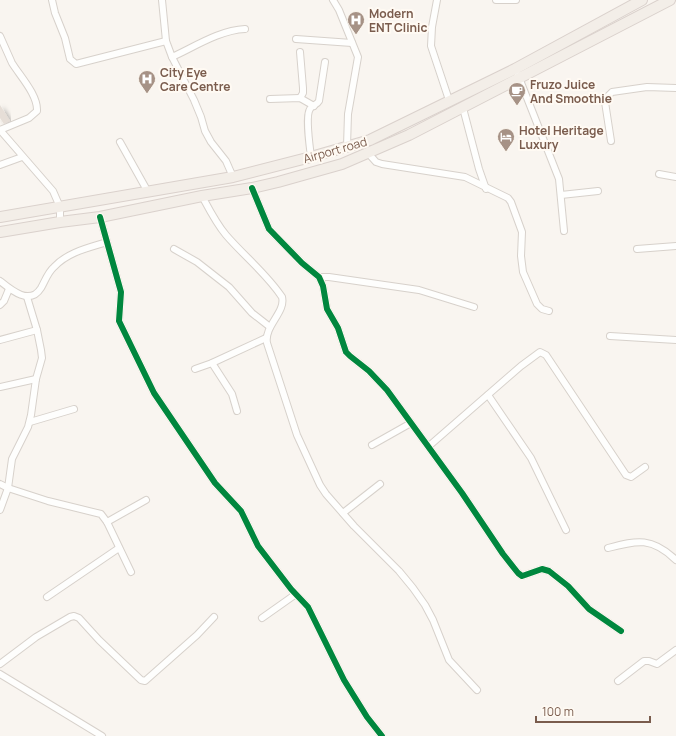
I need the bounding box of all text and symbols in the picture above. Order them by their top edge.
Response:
place label: Modern ENT Clinic [369,5,427,36]
hospital icon: Modern ENT Clinic [346,10,366,35]
place label: City Eye Care Centre [160,64,231,95]
hospital icon: City Eye Care Centre [137,69,157,94]
place label: Fruzo Juice And Smoothie [530,76,612,107]
cafe icon: Fruzo Juice And Smoothie [507,81,527,106]
place label: Hotel Heritage Luxury [519,122,604,153]
hotel icon: Hotel Heritage Luxury [496,127,516,152]
street label: Airport road [301,133,369,167]
scale bar [536,698,650,724]
text: 100 m [542,703,574,720]

